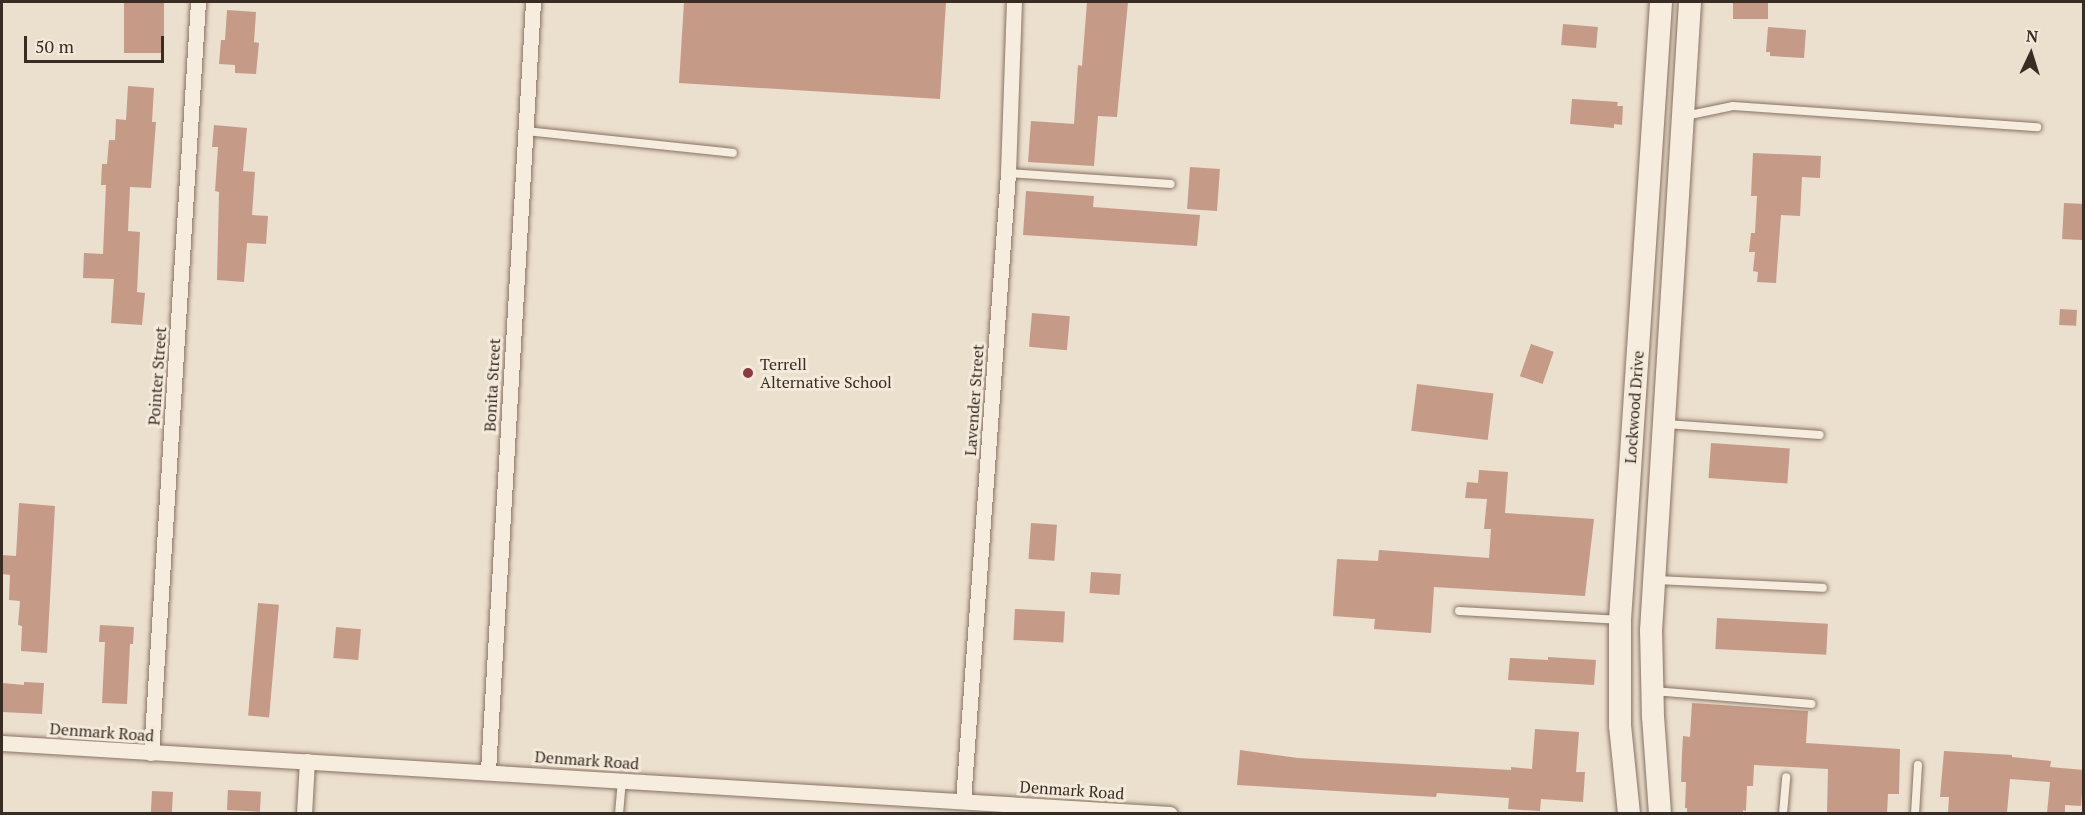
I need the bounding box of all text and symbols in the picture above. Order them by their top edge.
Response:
scale bar [27,24,166,62]
north arrow [2001,24,2061,84]
text: N [2025,25,2039,47]
text: 50 m [35,34,74,58]
street label: Pointer Street [144,326,170,426]
street label: Bonita Street [480,338,504,432]
street label: Lavender Street [961,344,987,456]
street label: Lockwood Drive [1620,350,1648,464]
place label: Terrell Alternative School [760,354,892,392]
marker: Terrell Alternative School [741,366,755,380]
street label: Denmark Road [49,719,155,745]
street label: Denmark Road [534,747,640,773]
street label: Denmark Road [1019,777,1125,803]

